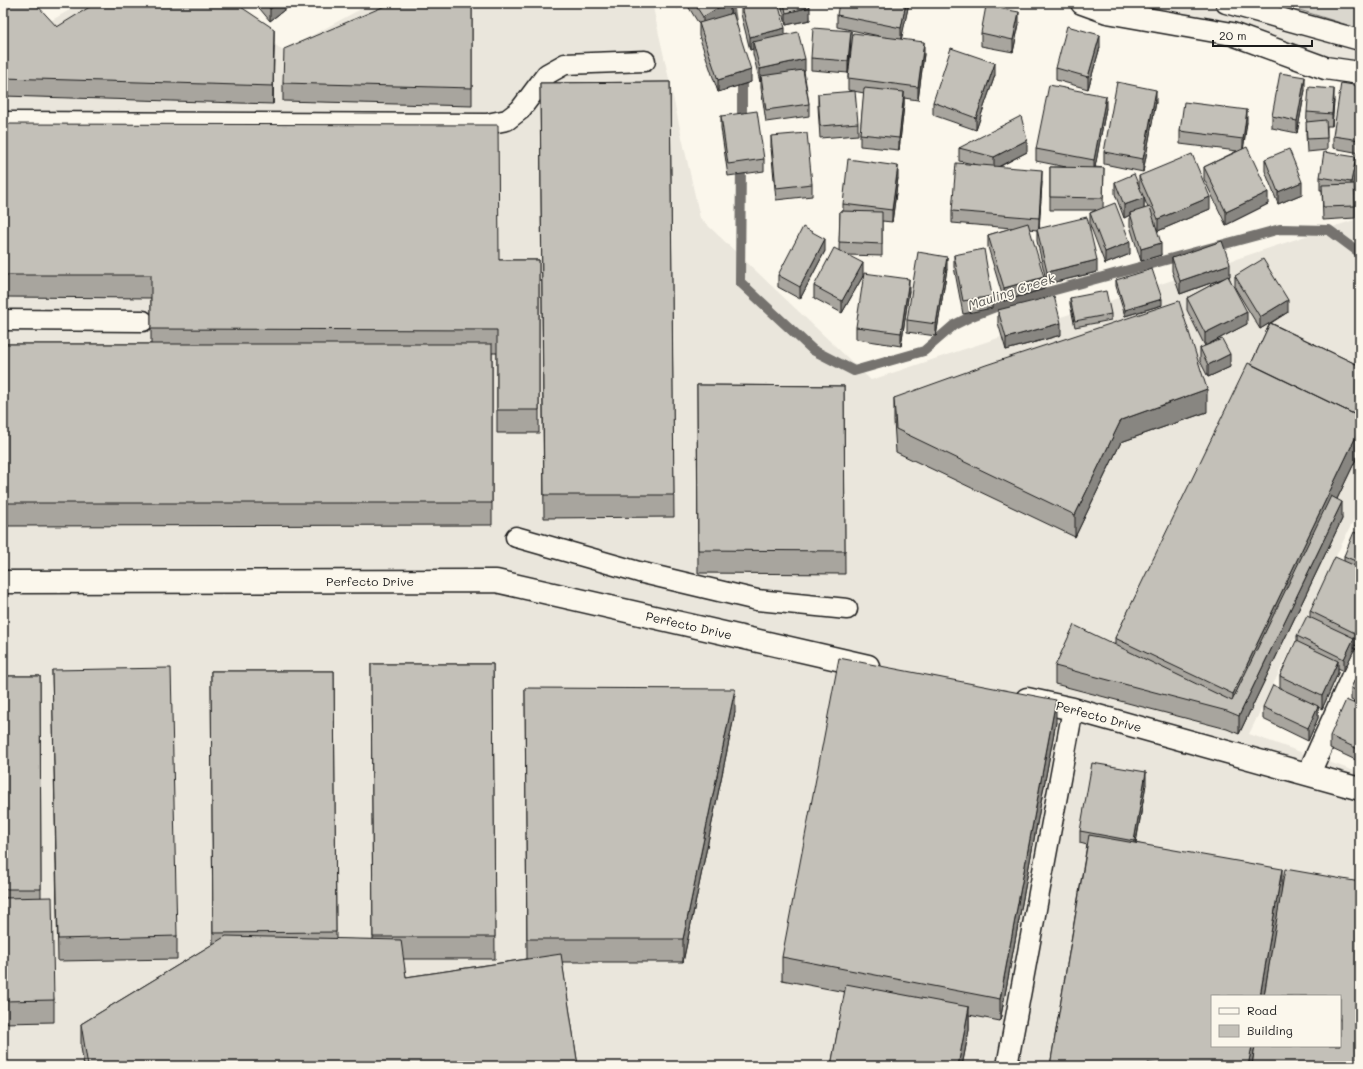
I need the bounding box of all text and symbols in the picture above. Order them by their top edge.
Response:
scale bar [1213,22,1312,48]
text: 20 m [1219,27,1247,43]
water label: Mauling Creek [965,269,1058,313]
street label: Perfecto Drive [326,573,414,589]
street label: Perfecto Drive [644,607,734,643]
street label: Perfecto Drive [1054,697,1144,735]
legend [1211,995,1341,1047]
text: Road [1247,1002,1277,1018]
text: Building [1247,1022,1293,1038]

